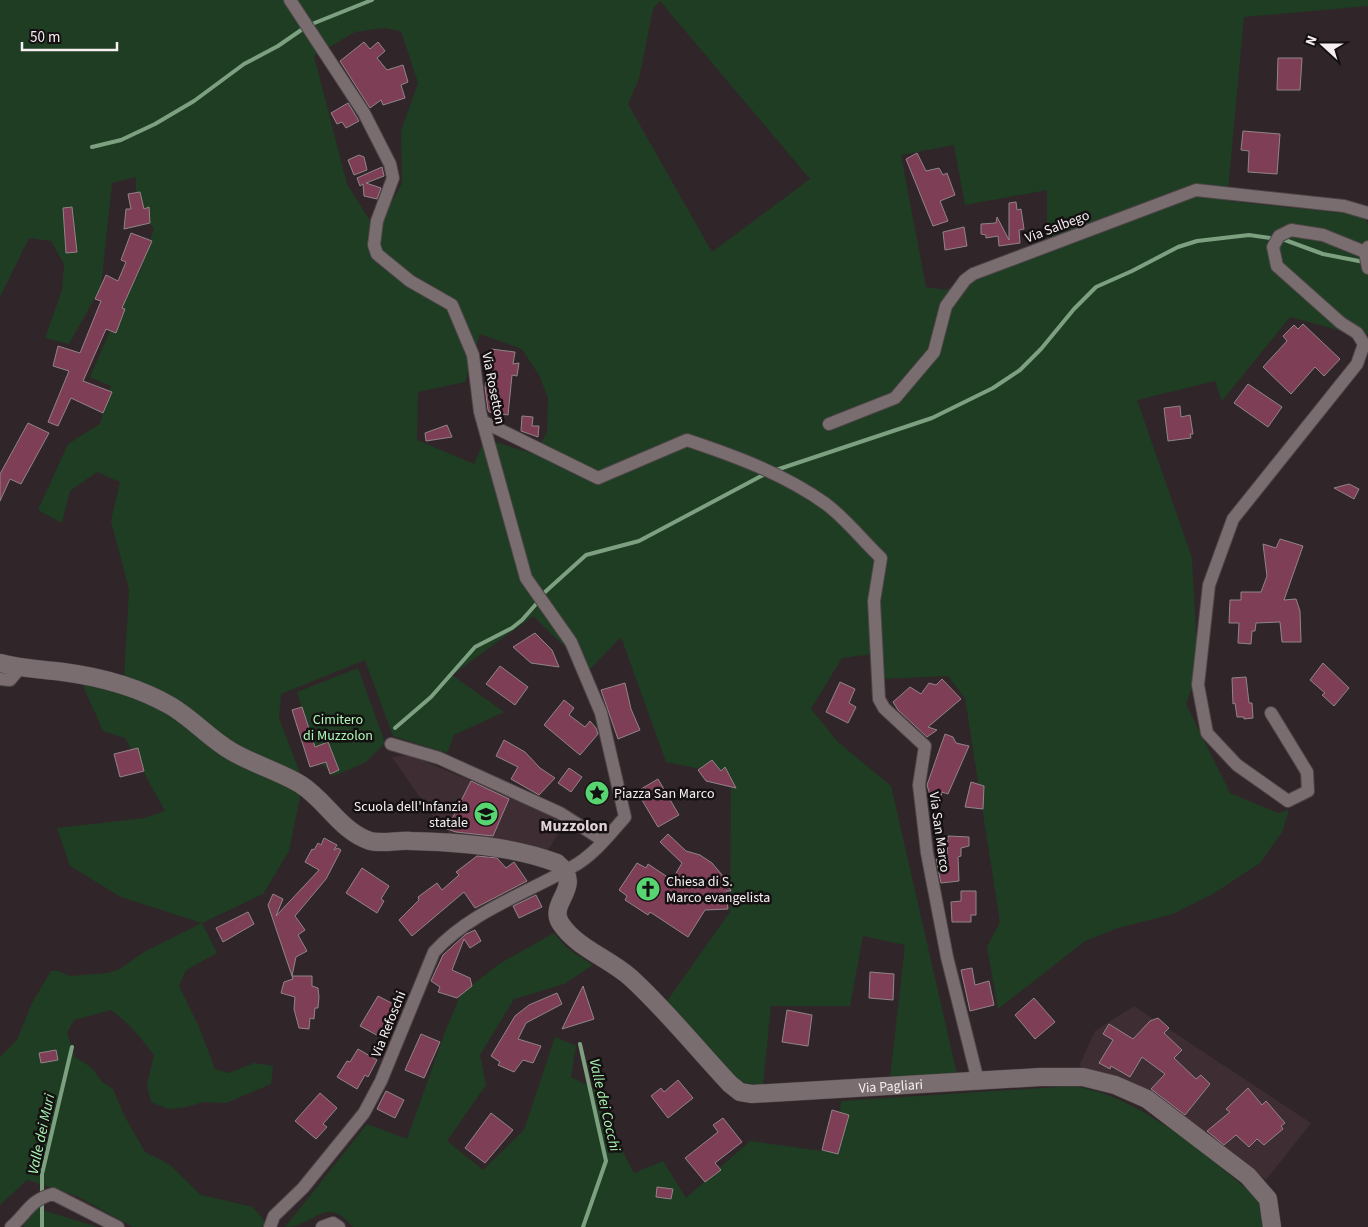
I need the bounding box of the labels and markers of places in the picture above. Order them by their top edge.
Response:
place icon: Piazza San Marco [584,780,610,806]
place label: Piazza San Marco [614,784,714,804]
place label: Scuola dell'Infanzia statale [354,797,468,833]
school or university icon: Scuola dell'Infanzia statale [473,801,499,827]
place label: Chiesa di S. Marco evangelista [666,872,770,908]
church icon: Chiesa di S. Marco evangelista [635,876,661,902]

